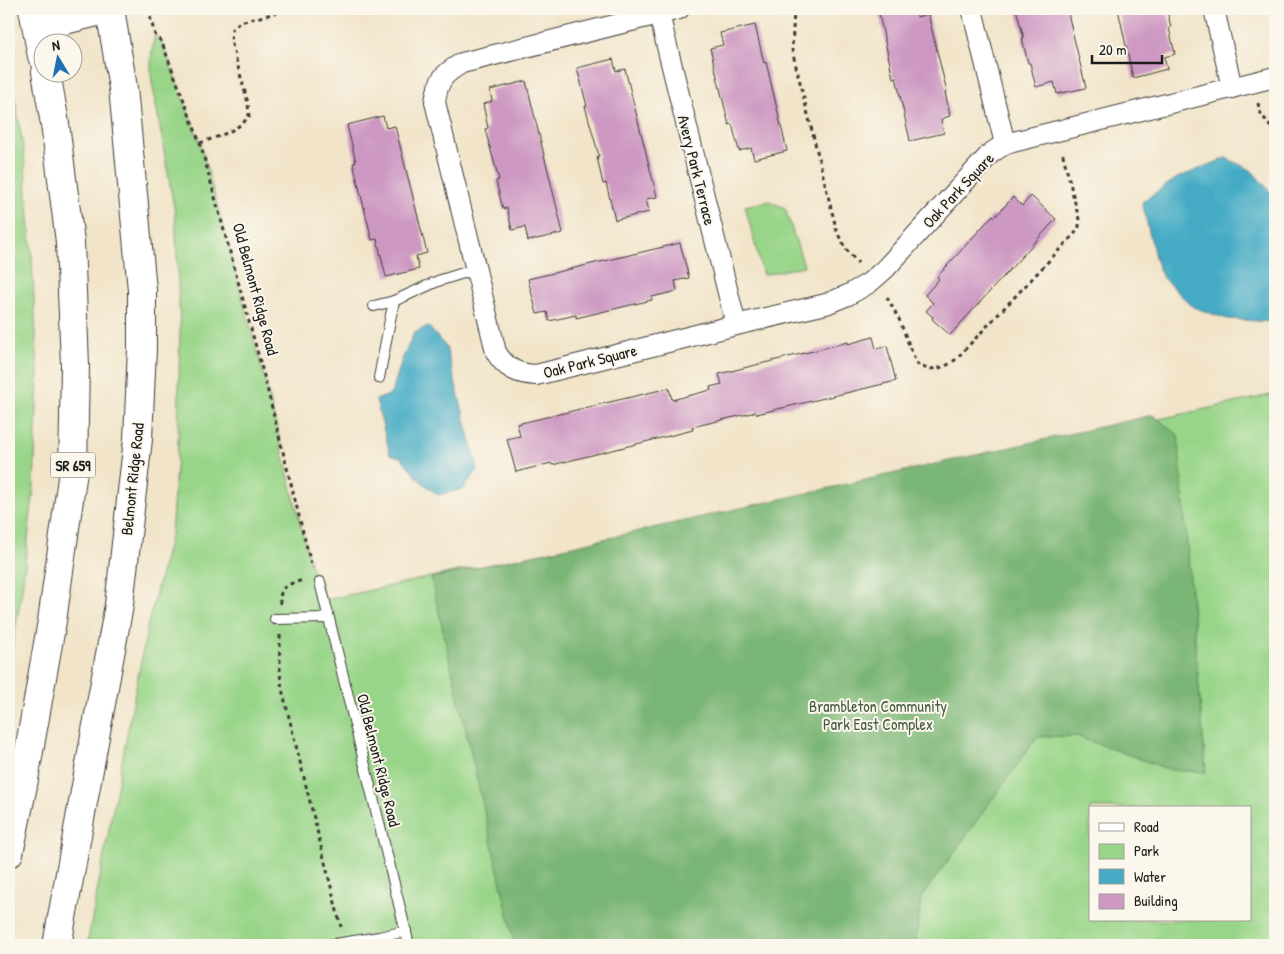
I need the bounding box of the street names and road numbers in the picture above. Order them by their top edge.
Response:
street label: Avery Park Terrace [673,113,721,228]
street label: Oak Park Square [917,147,999,233]
street label: Old Belmont Ridge Road [228,220,284,358]
street label: Oak Park Square [541,339,640,383]
street label: Belmont Ridge Road [115,422,149,536]
road number: SR 659 [50,452,96,478]
street label: Old Belmont Ridge Road [352,691,406,829]

